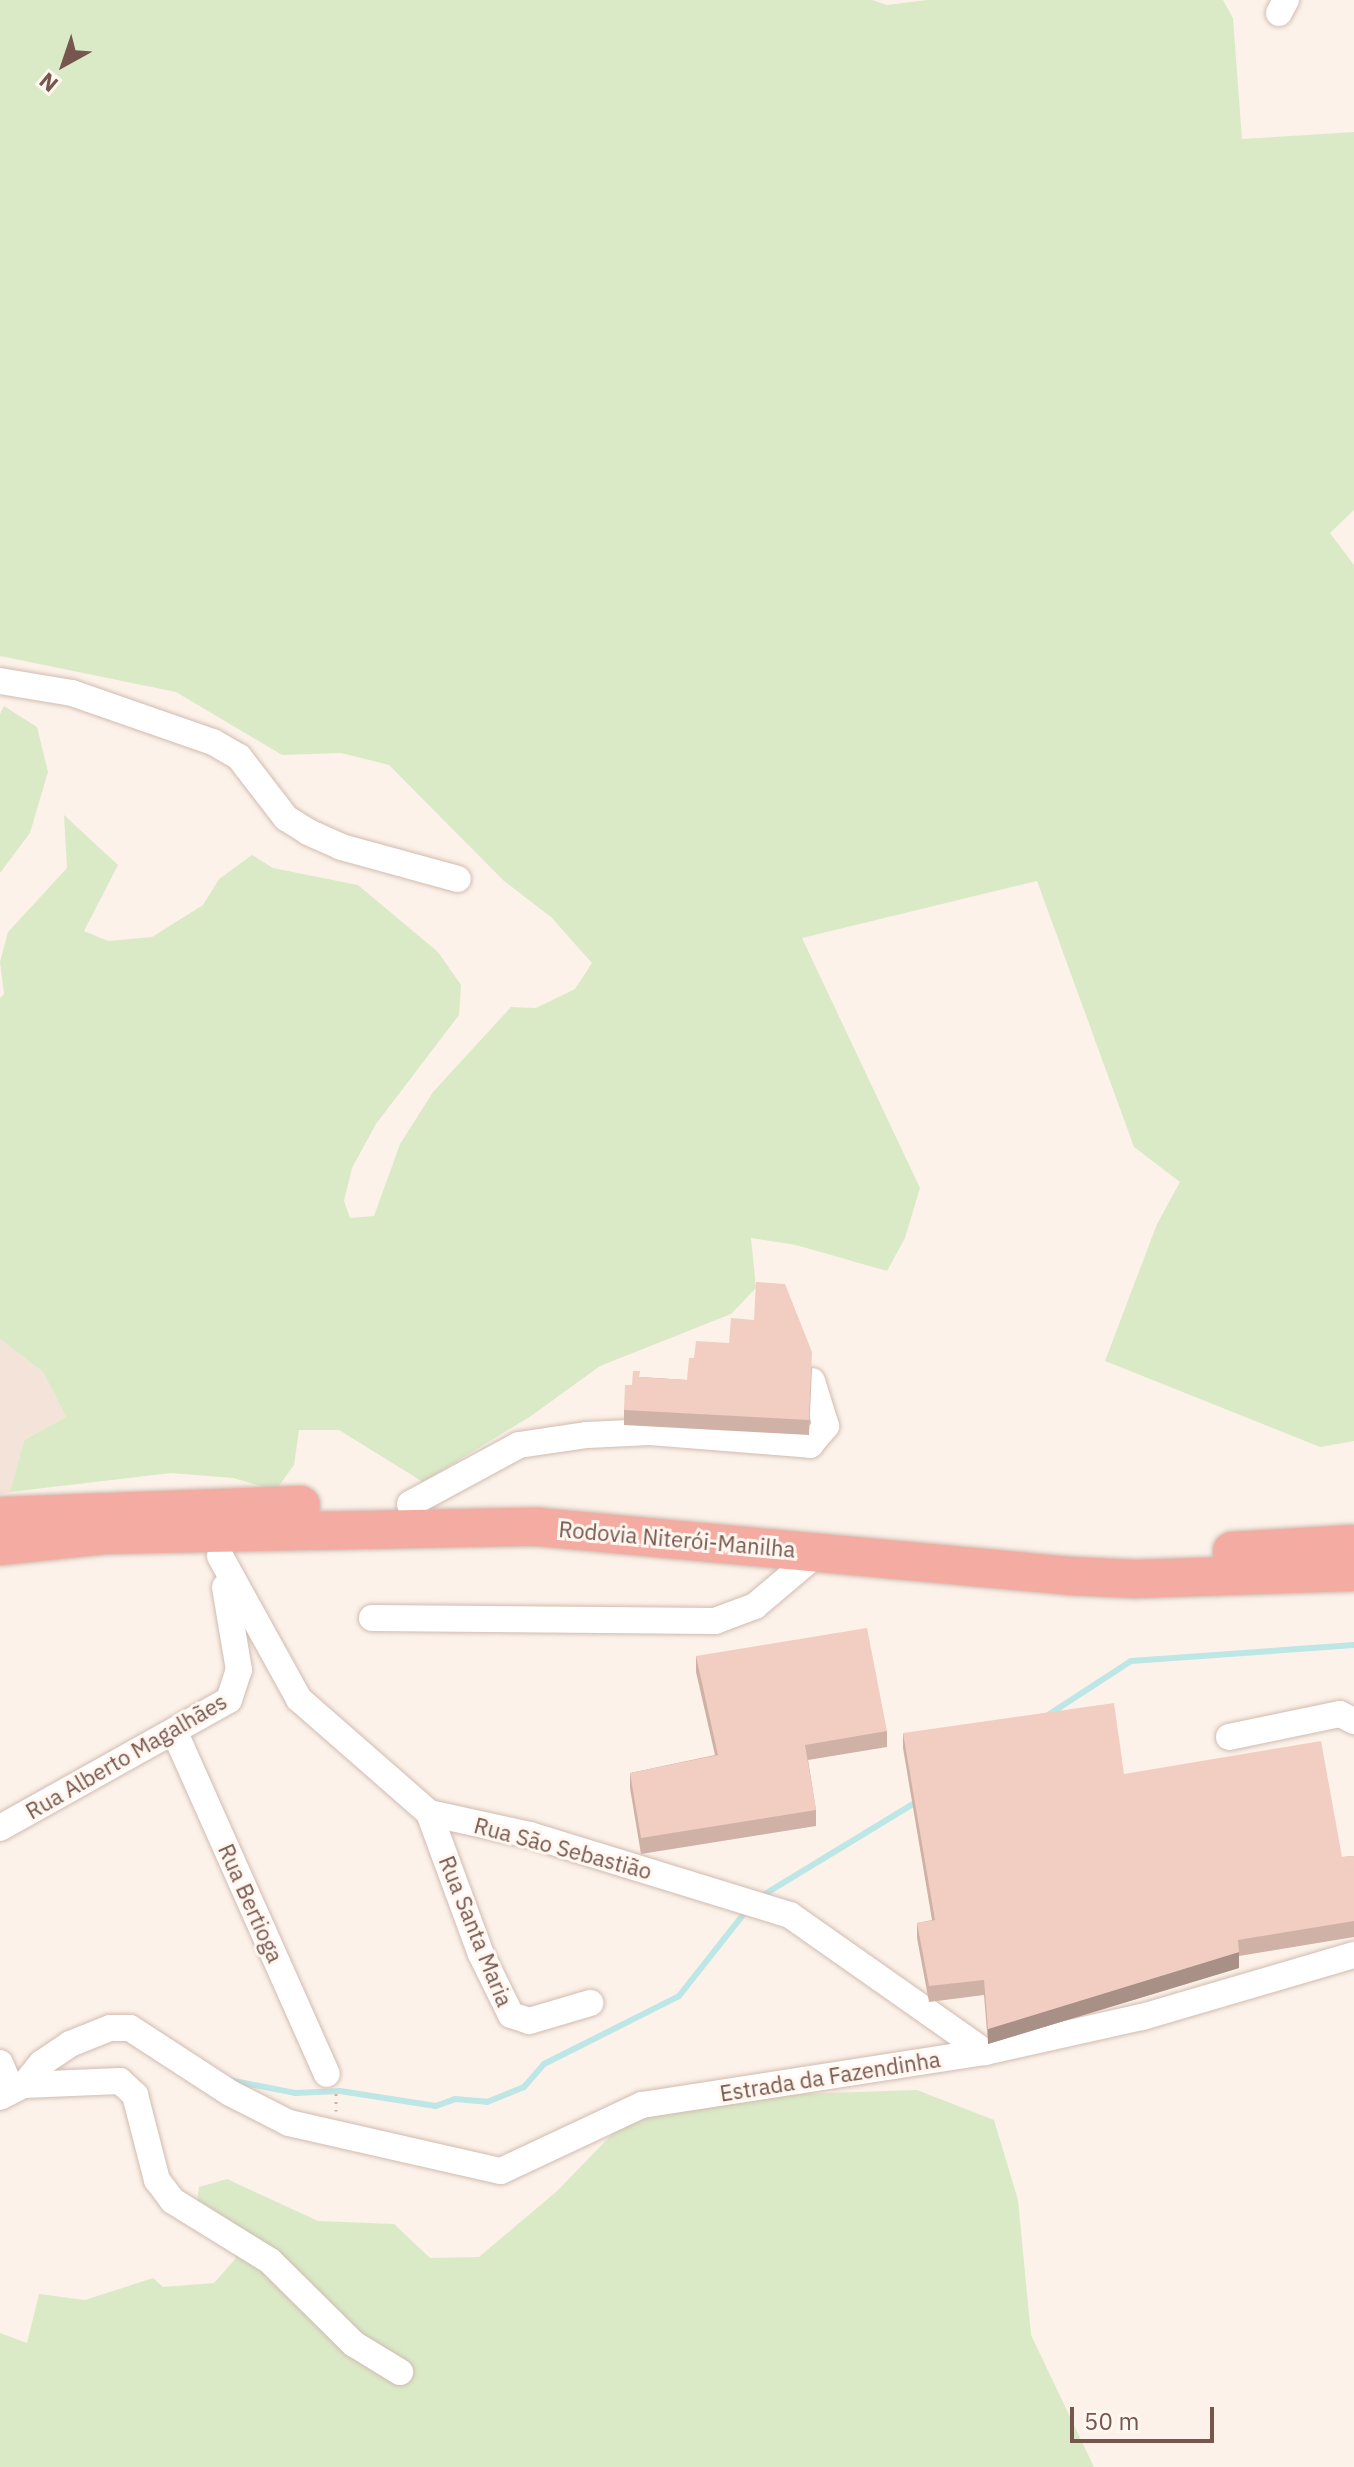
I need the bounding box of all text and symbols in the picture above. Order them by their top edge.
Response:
north arrow [24,24,104,104]
text: N [33,67,64,99]
street label: Rodovia Niterói-Manilha [558,1516,796,1562]
street label: Rua Alberto Magalhães [21,1688,231,1824]
street label: Rua São Sebastião [471,1812,655,1884]
street label: Rua Bertioga [213,1840,289,1966]
street label: Rua Santa Maria [434,1852,518,2010]
street label: Estrada da Fazendinha [718,2046,942,2106]
scale bar [1074,2391,1218,2441]
text: 50 m [1084,2405,1139,2437]

